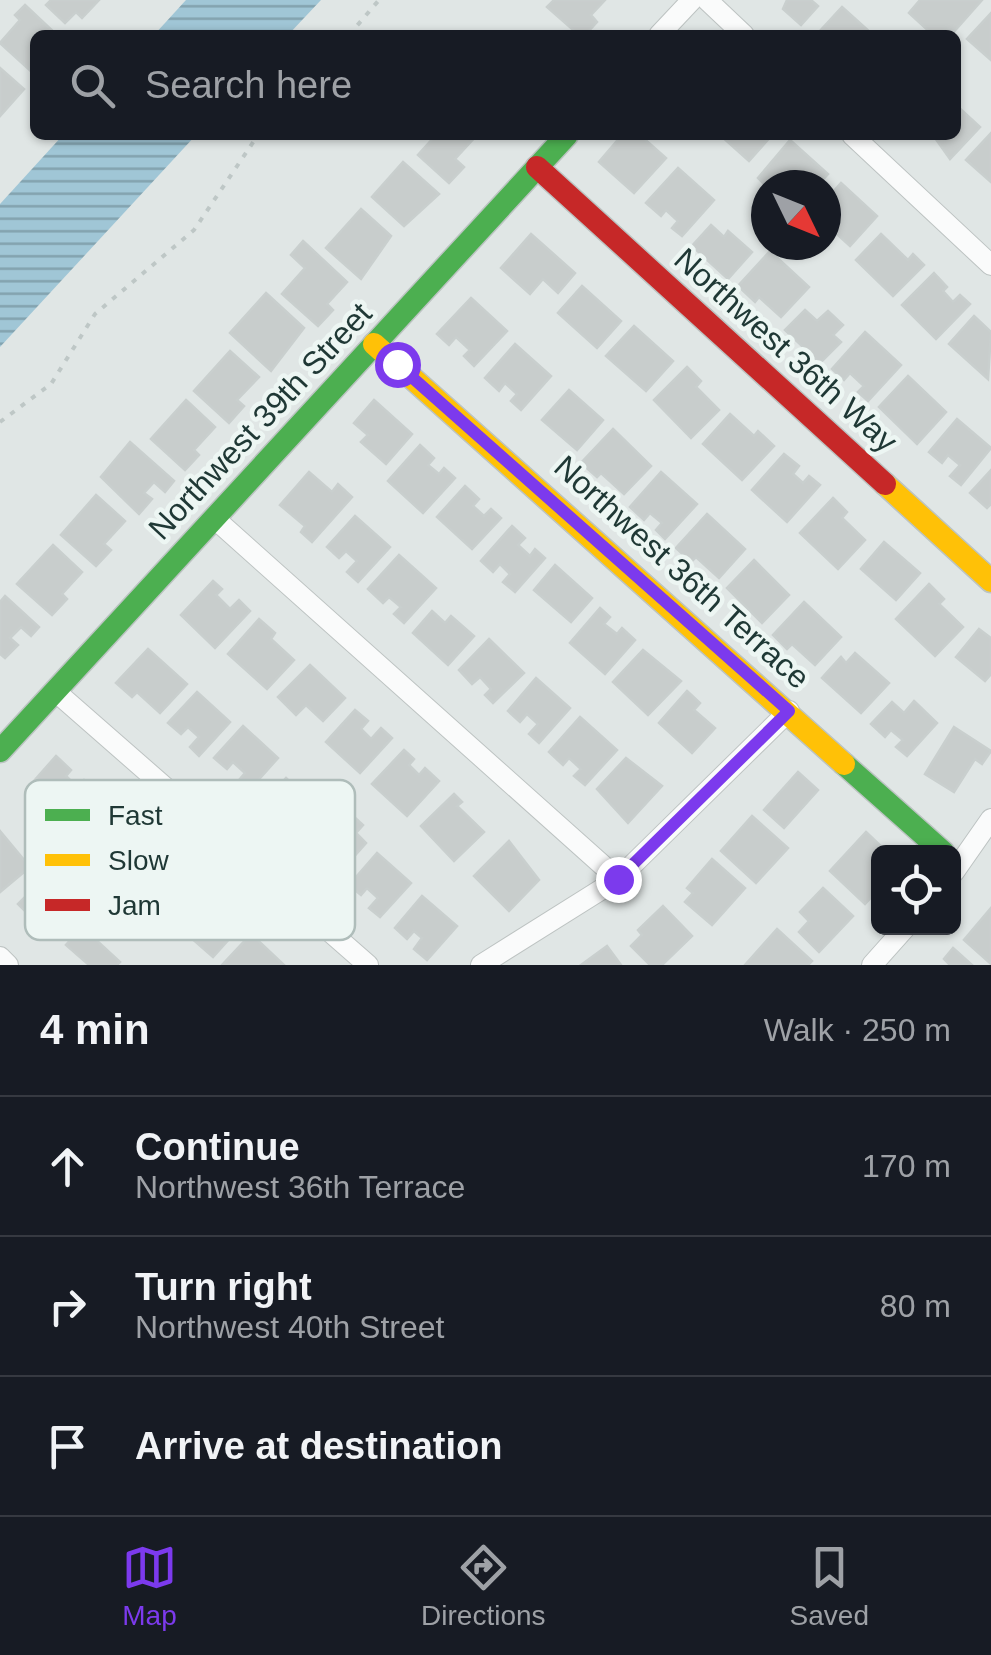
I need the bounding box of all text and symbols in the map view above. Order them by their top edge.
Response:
search box [30,30,961,140]
icon: search [65,58,120,113]
text: Search here [145,64,352,106]
north arrow [751,170,841,260]
street label: Northwest 36th Way [667,241,905,459]
street label: Northwest 39th Street [141,295,379,546]
route start [375,342,421,388]
street label: Northwest 36th Terrace [547,448,817,696]
legend [25,780,355,940]
text: Fast [108,800,163,831]
text: Slow [108,845,169,876]
map controls [871,845,961,935]
button: locate [871,845,961,935]
route end [596,857,642,903]
text: Jam [108,890,161,921]
text: 4 min [40,1006,150,1053]
text: Walk · 250 m [764,1012,951,1048]
text: Continue [135,1126,300,1168]
icon: ahead [40,1139,95,1194]
text: 170 m [862,1148,951,1184]
text: Northwest 36th Terrace [135,1169,465,1205]
text: Turn right [135,1266,312,1308]
icon: right [40,1279,95,1334]
text: 80 m [880,1288,951,1324]
text: Northwest 40th Street [135,1309,444,1345]
icon: arrive [40,1419,95,1474]
text: Arrive at destination [135,1425,502,1467]
tab: Map [122,1540,177,1632]
tab: Directions [421,1540,546,1632]
tab: Saved [790,1540,869,1632]

